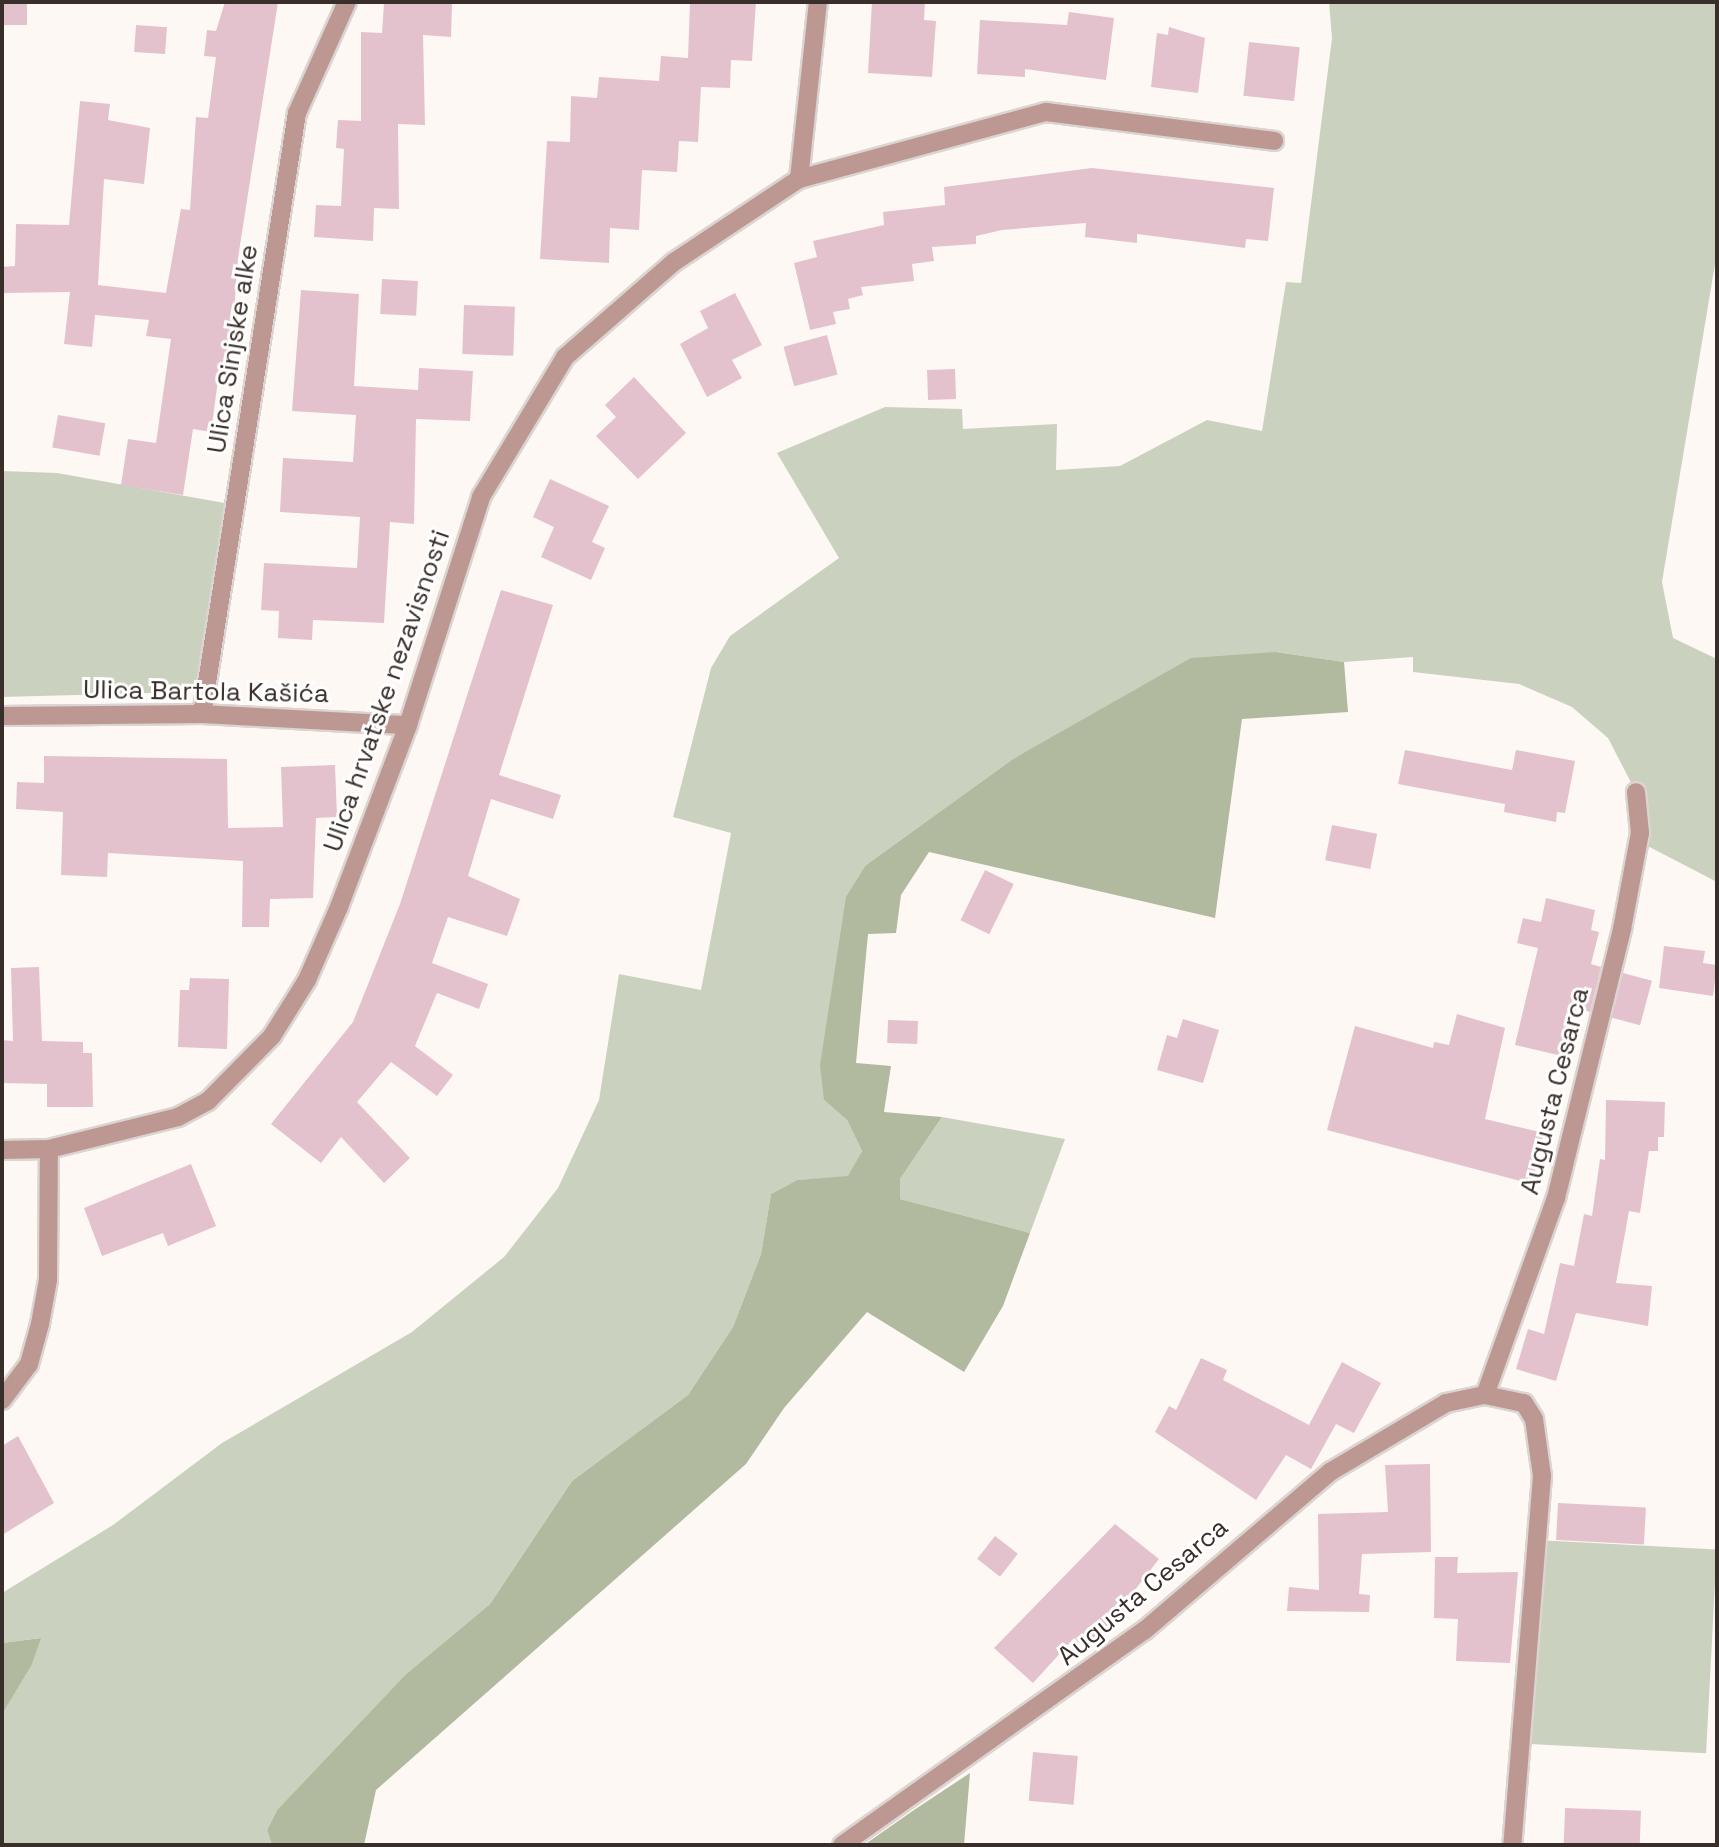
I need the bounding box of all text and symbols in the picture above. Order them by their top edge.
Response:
street label: Ulica Sinjske alke [201,242,265,456]
street label: Ulica hrvatske nezavisnosti [317,526,457,856]
street label: Ulica Bartola Kašića [83,674,329,710]
street label: Augusta Cesarca [1514,984,1596,1198]
street label: Augusta Cesarca [1052,1512,1234,1672]

